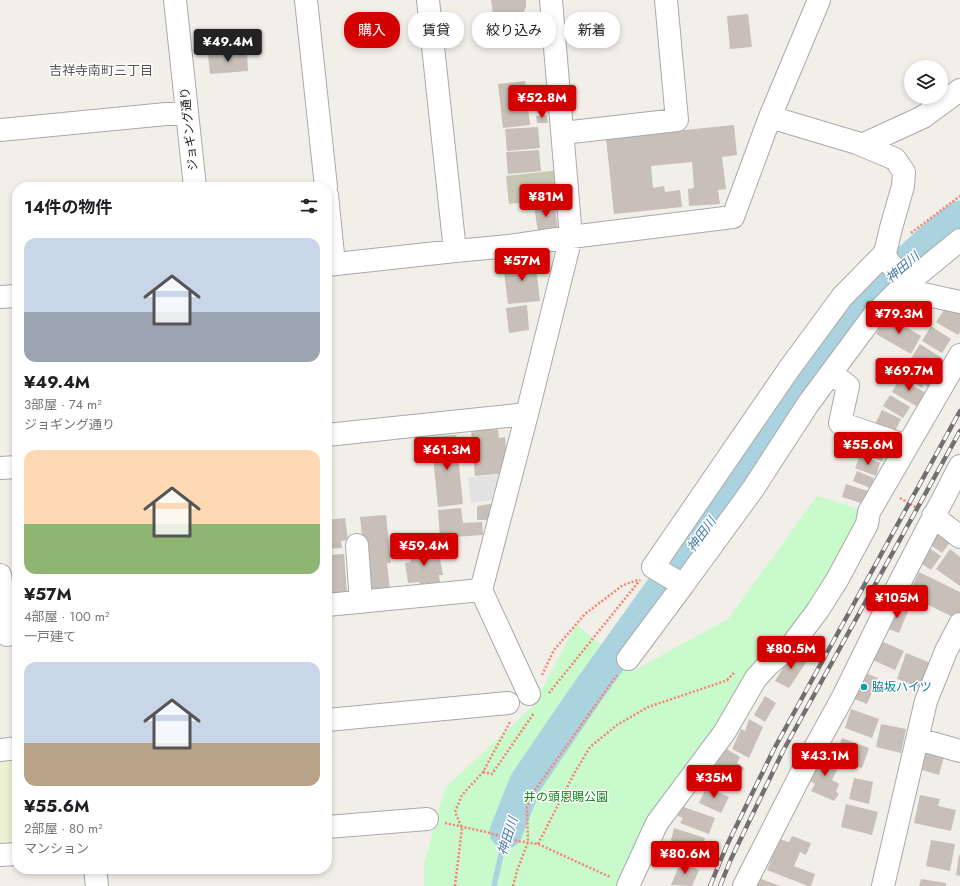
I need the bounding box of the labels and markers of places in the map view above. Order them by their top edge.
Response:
pin: ¥49.4M [195,29,261,63]
pin: ¥52.8M [509,85,575,119]
pin: ¥81M [522,184,570,218]
pin: ¥57M [498,248,546,282]
pin: ¥79.3M [866,301,932,335]
pin: ¥69.7M [876,358,942,392]
pin: ¥55.6M [835,432,901,466]
pin: ¥61.3M [414,437,480,471]
pin: ¥59.4M [391,533,457,567]
pin: ¥105M [869,585,925,619]
pin: ¥80.5M [758,636,824,670]
place label: 脇坂ハイツ [872,678,932,696]
marker: 脇坂ハイツ [859,682,869,692]
pin: ¥43.1M [792,743,858,777]
pin: ¥35M [690,765,738,799]
pin: ¥80.6M [652,841,718,875]

